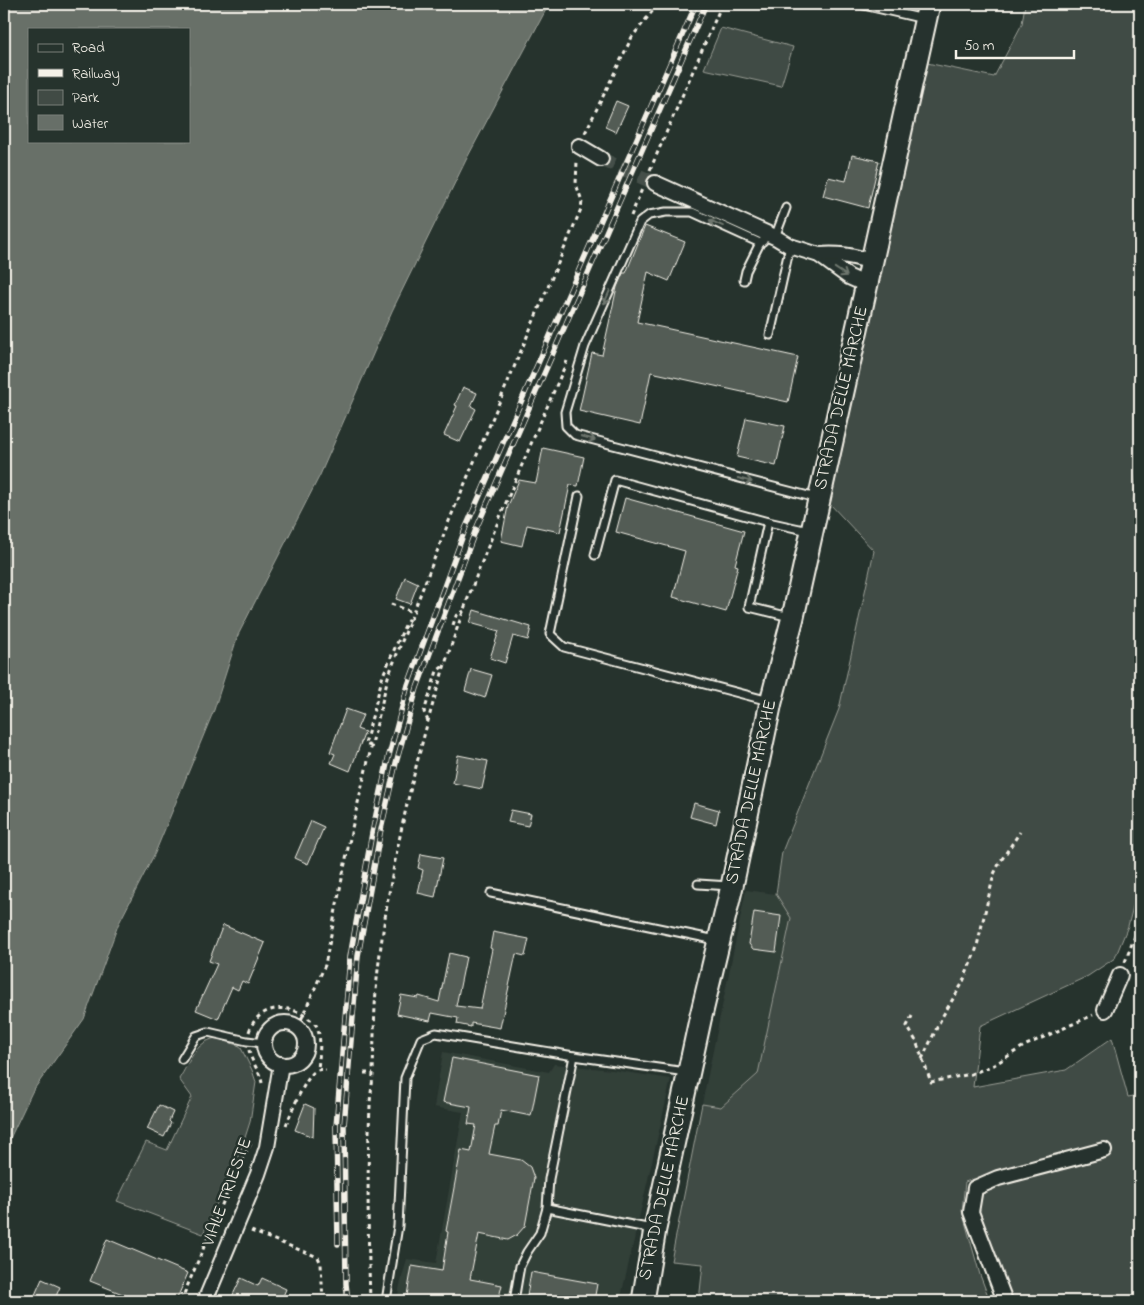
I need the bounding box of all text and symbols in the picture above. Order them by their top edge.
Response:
legend [28,28,190,142]
scale bar [956,28,1074,60]
text: 50 m [964,35,995,57]
text: Road [72,37,105,59]
text: Railway [72,63,120,86]
text: Park [72,87,100,109]
text: Water [72,113,108,135]
one-way arrow [709,217,724,227]
one-way arrow [834,267,848,277]
one-way arrow [601,289,611,304]
street label: STRADA DELLE MARCHE [808,303,876,492]
one-way arrow [579,434,595,444]
one-way arrow [737,475,753,485]
street label: STRADA DELLE MARCHE [720,697,784,887]
street label: STRADA DELLE MARCHE [633,1093,697,1283]
street label: VIALE TRIESTE [196,1134,260,1251]

